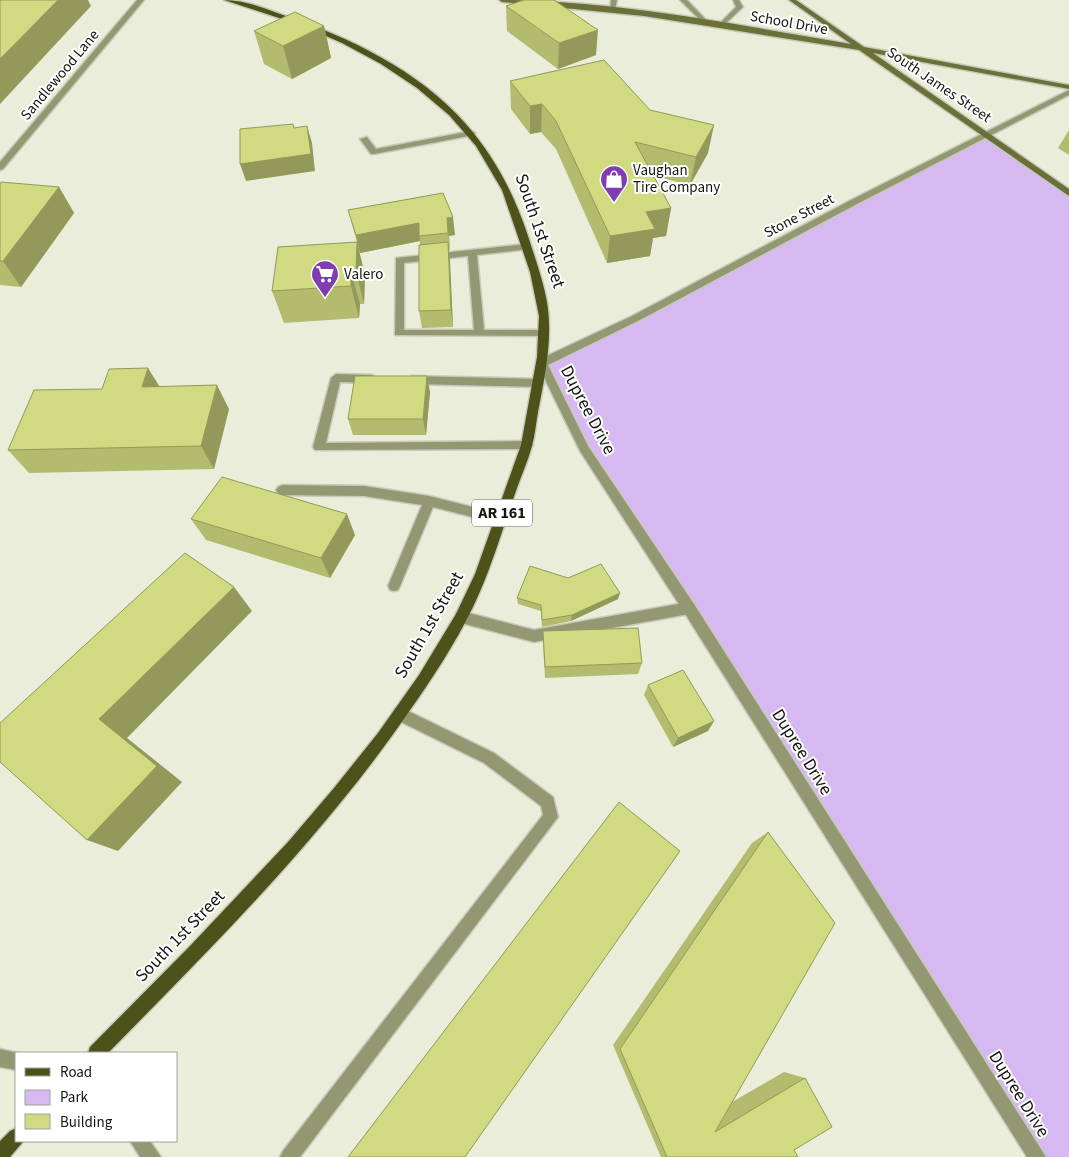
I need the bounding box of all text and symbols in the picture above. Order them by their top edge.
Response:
street label: School Drive [748,6,830,40]
street label: Sandlewood Lane [16,25,104,125]
street label: South James Street [883,42,995,128]
place label: Vaughan Tire Company [633,160,720,198]
shop icon: Vaughan Tire Company [599,164,629,203]
street label: South 1st Street [509,170,571,292]
street label: Stone Street [760,189,838,243]
supermarket icon: Valero [310,259,340,298]
place label: Valero [344,264,383,285]
street label: Dupree Drive [554,361,622,459]
road number: AR 161 [472,499,532,526]
street label: South 1st Street [388,567,470,683]
street label: Dupree Drive [766,704,838,800]
street label: South 1st Street [129,884,231,988]
street label: Dupree Drive [983,1046,1055,1142]
legend [15,1052,178,1142]
text: Road [60,1062,92,1083]
text: Park [60,1087,89,1108]
text: Building [60,1112,113,1133]

